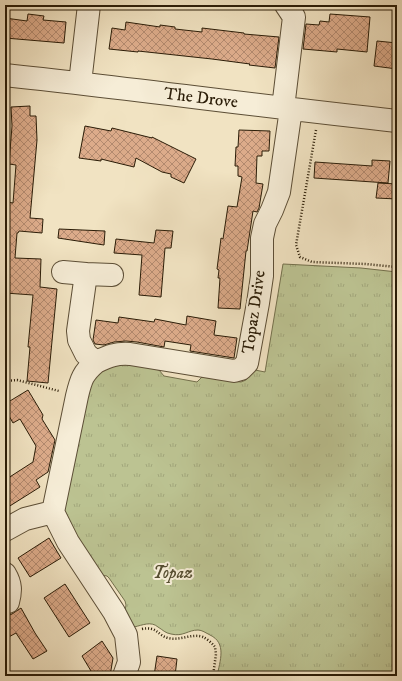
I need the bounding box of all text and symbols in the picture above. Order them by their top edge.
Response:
street label: The Drove [163,83,239,113]
street label: Topaz Drive [237,269,271,355]
park label: Topaz [153,562,193,584]

